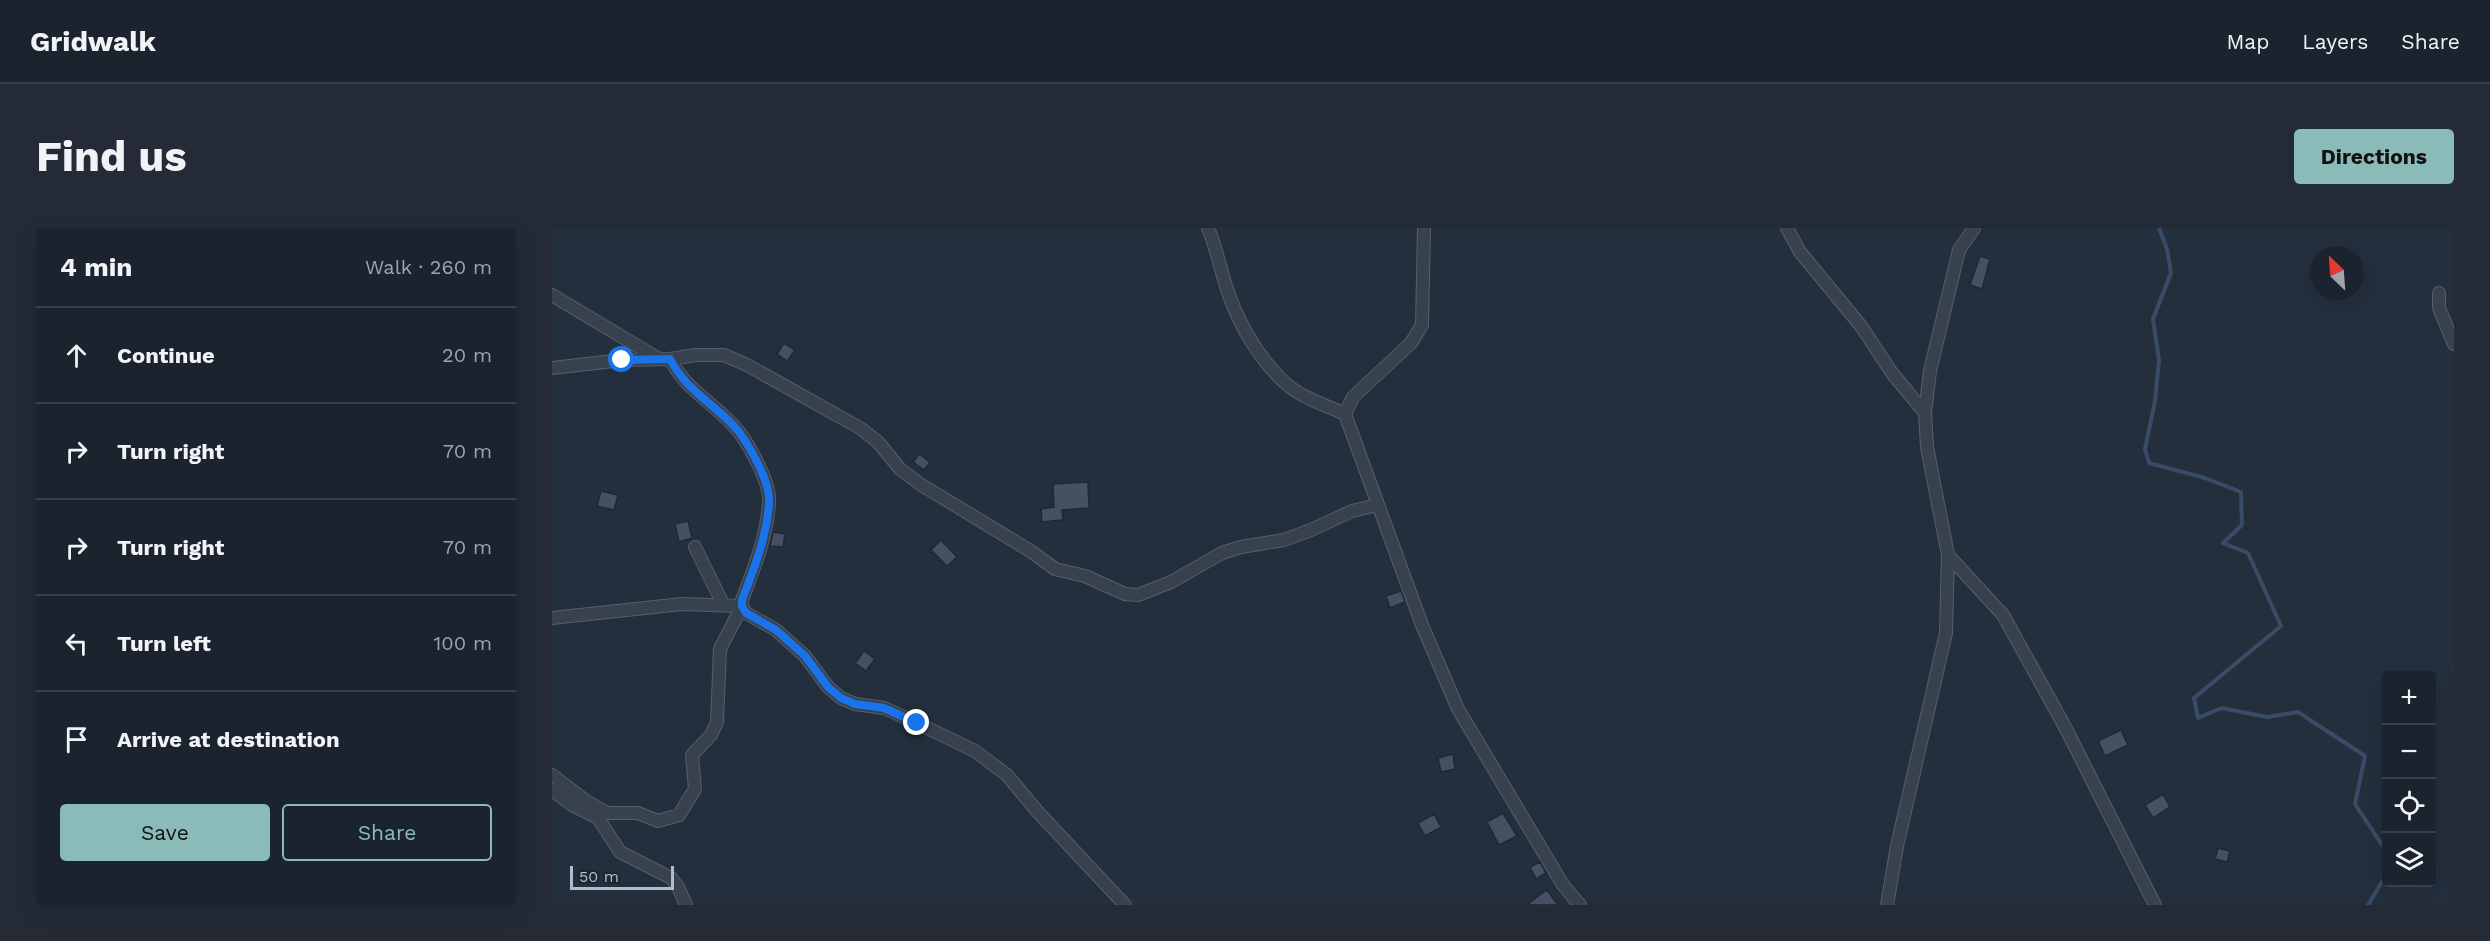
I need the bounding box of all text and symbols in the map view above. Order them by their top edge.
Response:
text: Gridwalk [30,25,156,58]
text: Map [2226,29,2269,54]
text: Layers [2302,29,2368,54]
text: Share [2401,29,2460,54]
button: Directions [2294,129,2454,184]
text: Find us [36,132,187,181]
north arrow [2310,246,2364,300]
text: 4 min [60,252,132,282]
text: Walk · 260 m [365,255,492,279]
icon: ahead [60,339,93,372]
text: Continue [117,343,215,368]
text: 20 m [442,343,492,367]
route start [608,346,634,372]
icon: right [60,435,93,468]
text: Turn right [117,439,224,464]
text: 70 m [443,439,492,463]
icon: right [60,531,93,564]
text: Turn right [117,535,224,560]
text: 70 m [443,535,492,559]
icon: left [60,627,93,660]
text: Turn left [117,631,211,656]
text: 100 m [433,631,492,655]
map controls [2382,671,2436,887]
button: + [2382,671,2436,725]
route end [903,709,929,735]
icon: arrive [60,723,93,756]
button: − [2382,725,2436,779]
text: Arrive at destination [117,727,340,752]
button: locate [2382,779,2436,833]
button: Save [60,804,270,861]
button: Share [282,804,492,861]
button: layers [2382,833,2436,887]
scale bar [570,863,674,890]
text: 50 m [579,867,619,886]

